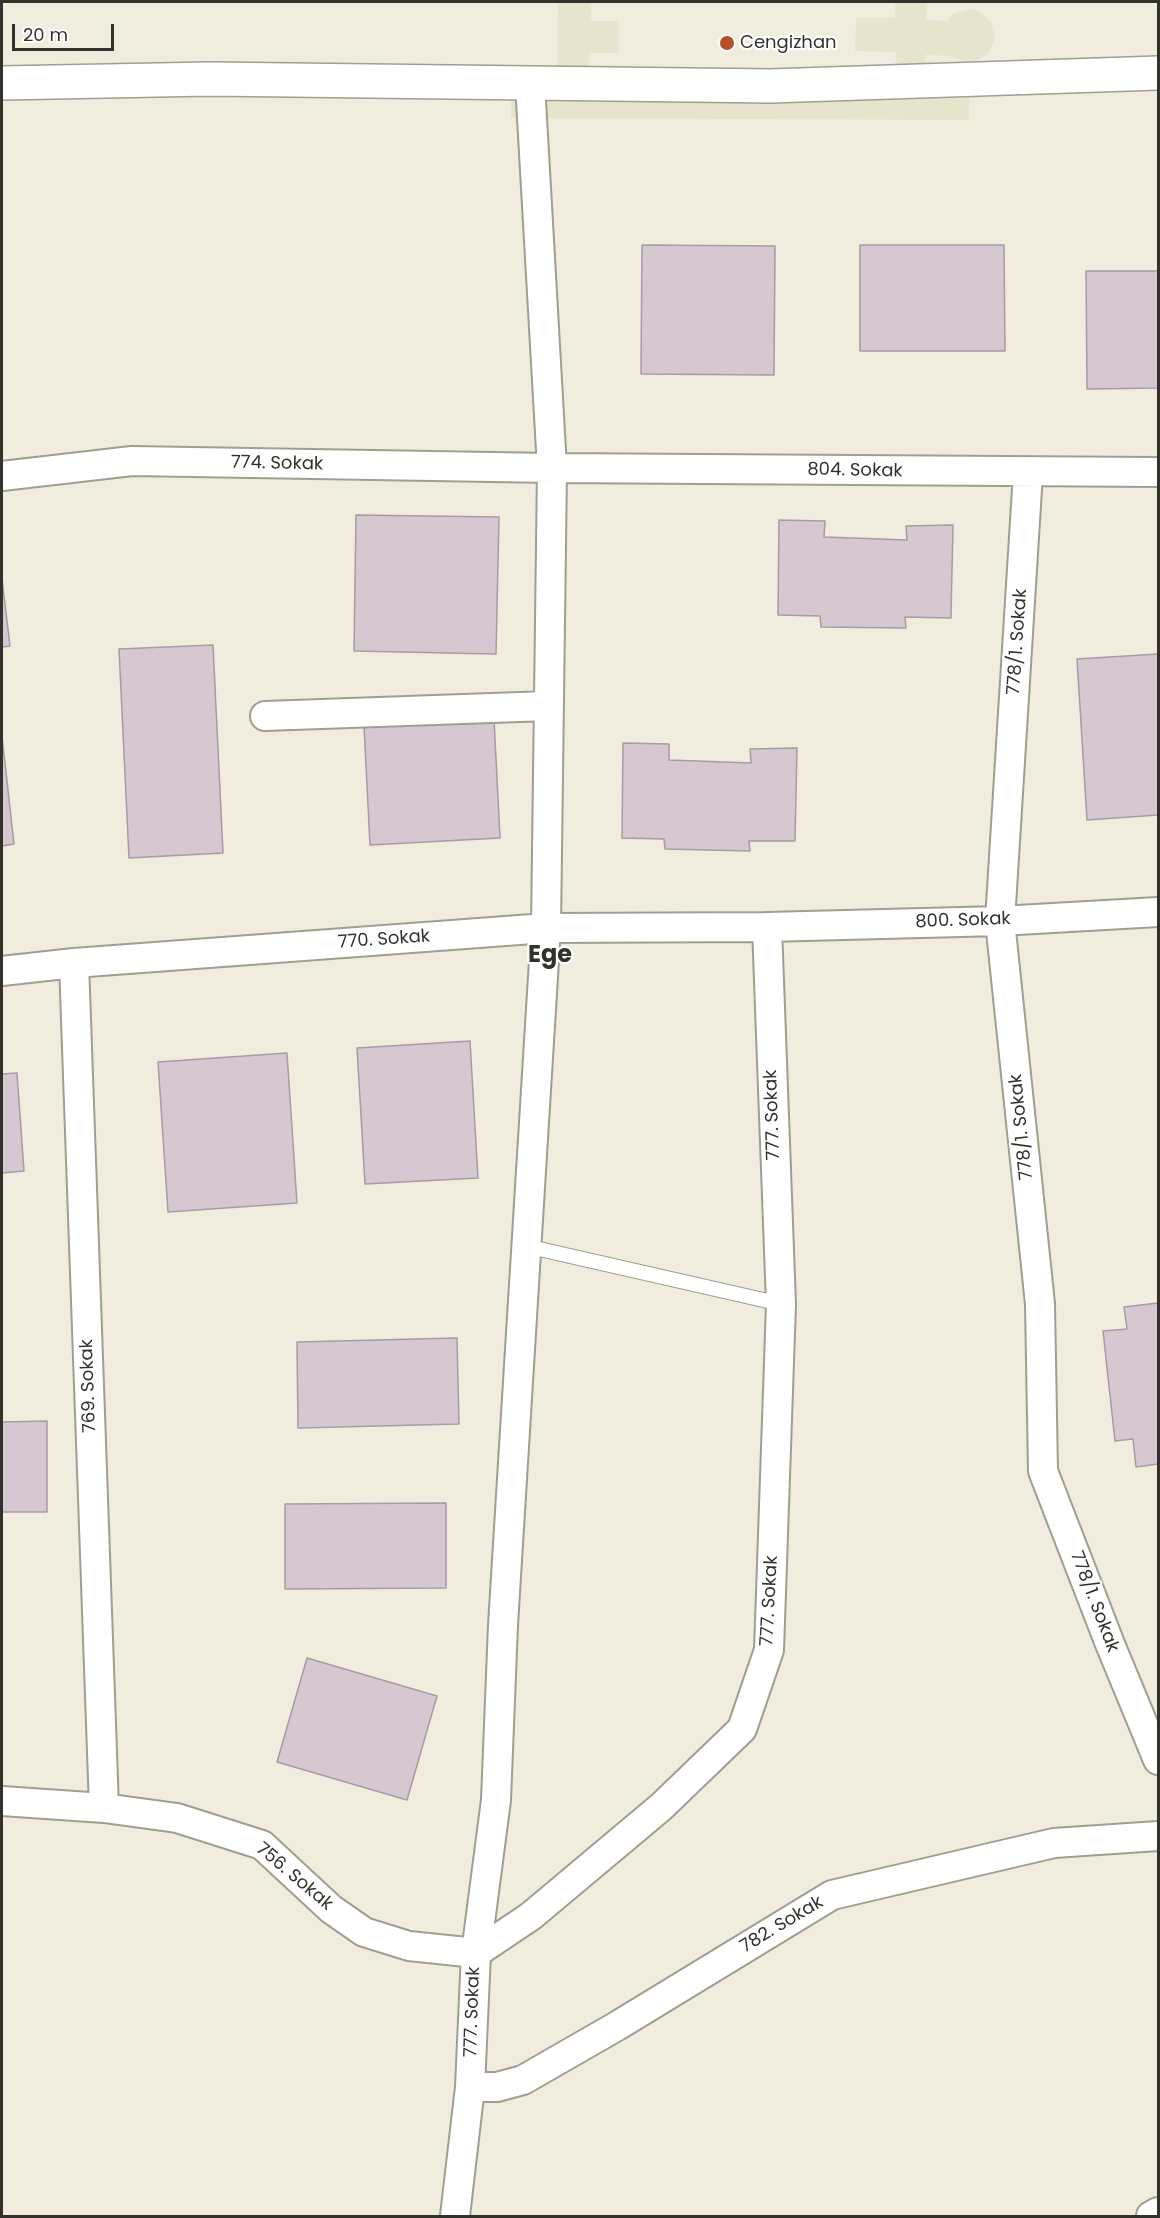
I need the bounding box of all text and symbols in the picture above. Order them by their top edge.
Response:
scale bar [15,12,117,50]
text: 20 m [23,22,68,47]
place label: Cengizhan [740,32,837,54]
marker: Cengizhan [718,34,736,52]
street label: 774. Sokak [231,452,323,476]
street label: 804. Sokak [807,459,903,483]
street label: 778/1. Sokak [1004,588,1032,696]
street label: 800. Sokak [915,909,1011,933]
street label: 770. Sokak [337,926,431,954]
district label: Ege [528,942,572,970]
street label: 777. Sokak [761,1069,785,1161]
street label: 778/1. Sokak [1006,1073,1038,1181]
street label: 769. Sokak [77,1339,101,1433]
street label: 778/1. Sokak [1065,1548,1123,1656]
street label: 777. Sokak [757,1555,783,1647]
street label: 756. Sokak [251,1839,337,1915]
street label: 782. Sokak [737,1892,827,1958]
street label: 777. Sokak [461,1966,485,2058]

